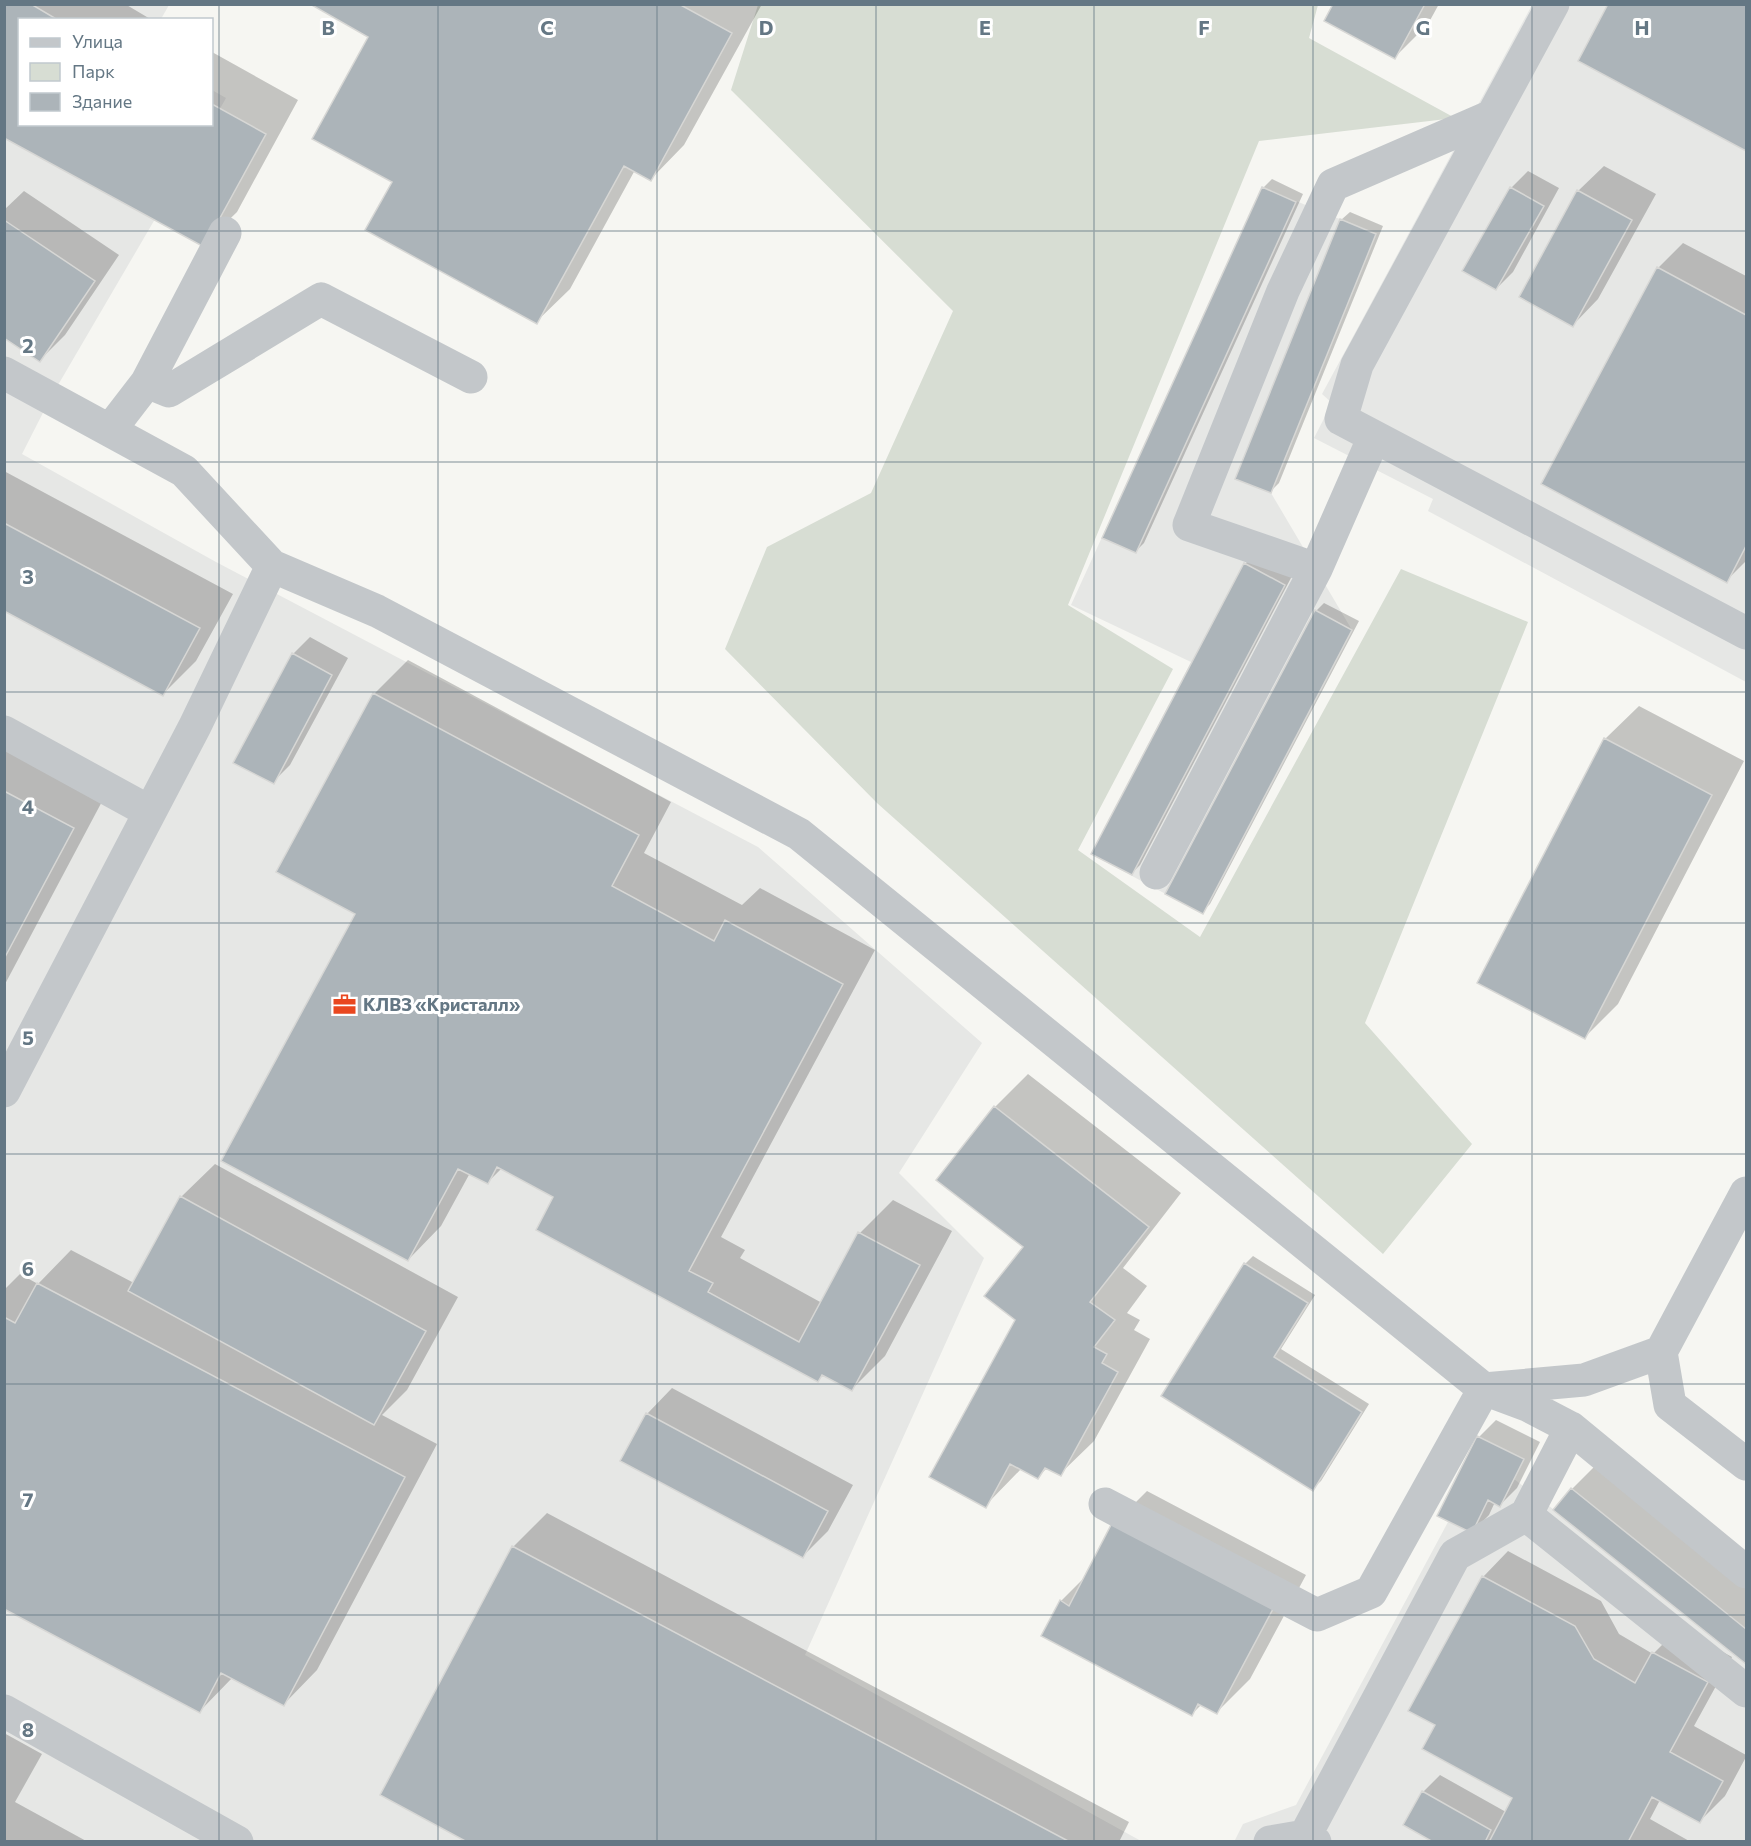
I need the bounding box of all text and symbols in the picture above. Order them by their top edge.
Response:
text: B [321,15,335,39]
text: C [540,15,554,39]
text: D [759,15,773,39]
text: E [979,15,991,39]
text: F [1198,15,1210,39]
text: G [1416,15,1430,39]
text: H [1635,15,1650,39]
legend [18,18,213,126]
text: Улица [72,30,123,52]
text: Парк [72,60,115,82]
text: Здание [72,90,132,112]
text: 2 [22,333,34,357]
text: 3 [22,564,34,588]
text: 4 [22,794,34,818]
office icon: КЛВЗ «Кристалл» [332,991,358,1017]
place label: КЛВЗ «Кристалл» [363,993,521,1015]
text: 5 [22,1025,34,1049]
text: 6 [22,1256,34,1280]
text: 7 [23,1487,34,1511]
text: 8 [22,1717,34,1741]

